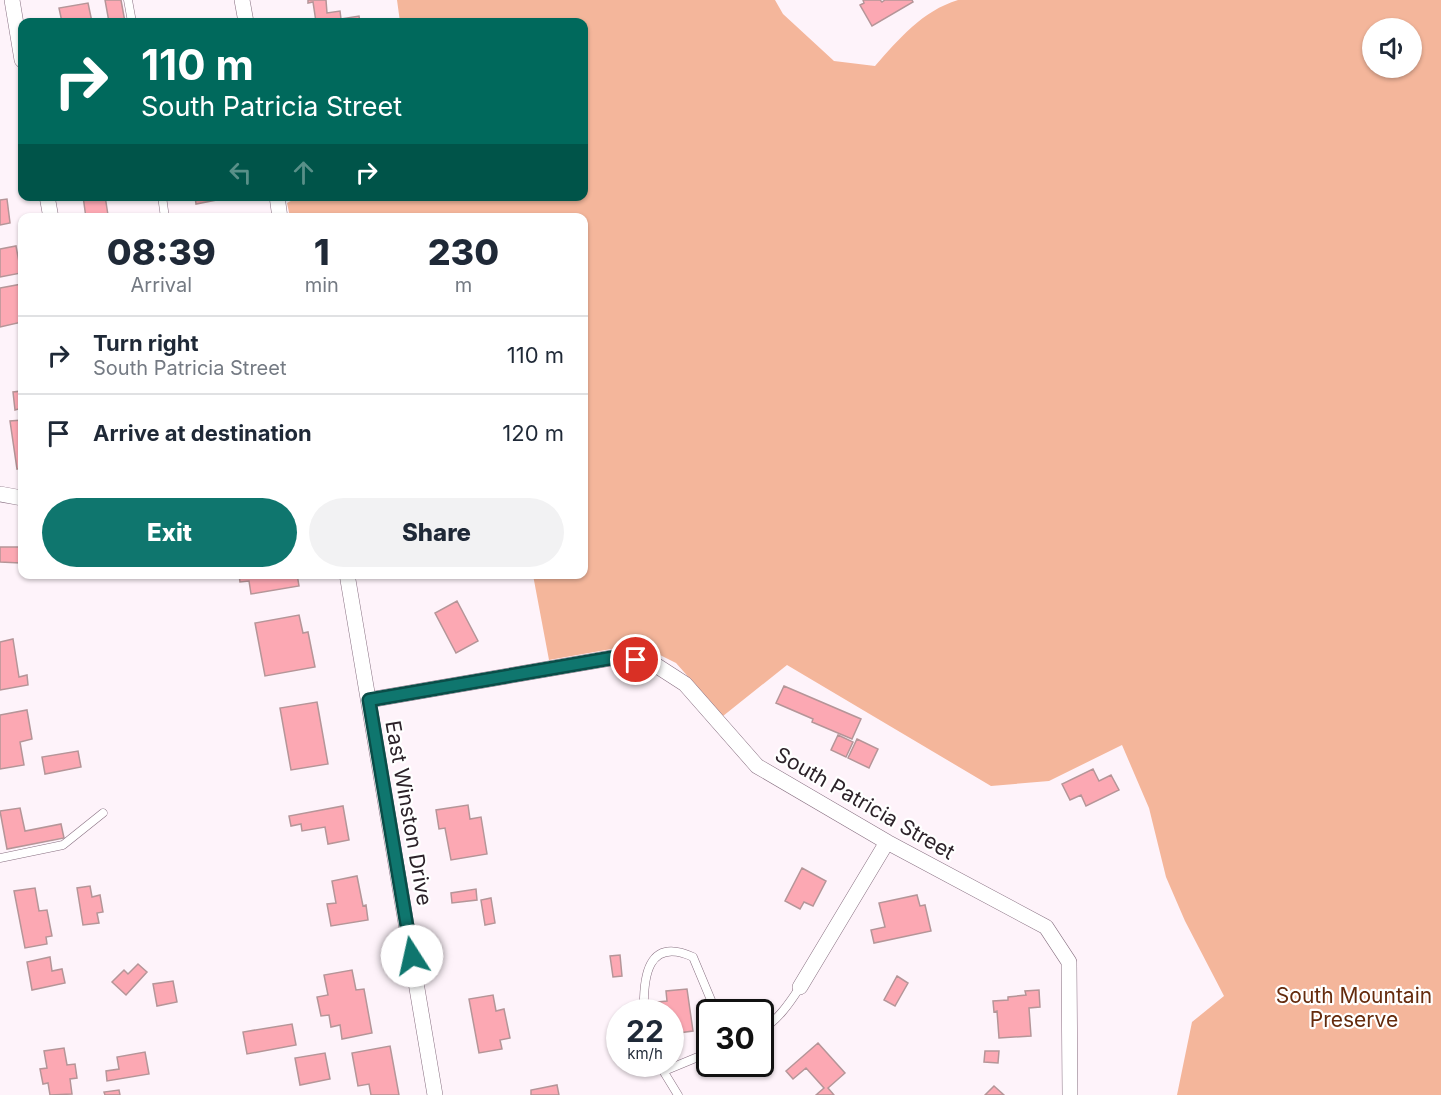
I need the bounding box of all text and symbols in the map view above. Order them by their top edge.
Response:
map controls [1362,18,1422,78]
button: sound [1362,18,1422,78]
text: 110 m [141,39,254,90]
icon: right [42,42,120,120]
text: South Patricia Street [141,90,402,123]
icon: left [224,156,257,189]
icon: ahead [287,156,320,189]
icon: right [350,156,383,189]
text: 08:39 [107,230,216,274]
text: 1 [314,230,330,274]
text: 230 [428,230,499,274]
text: Arrival [131,273,192,297]
text: min [305,273,339,297]
text: m [455,273,472,297]
text: Turn right [93,330,199,356]
icon: right [42,339,75,372]
text: 110 m [507,342,564,368]
text: South Patricia Street [93,356,286,380]
icon: arrive [42,417,75,450]
text: Arrive at destination [93,420,312,446]
text: 120 m [502,420,564,446]
button: Exit [42,498,297,567]
button: Share [309,498,564,567]
pin [610,634,661,685]
icon: arrive [619,643,652,676]
street label: East Winston Drive [380,719,438,907]
street label: South Patricia Street [771,741,959,865]
position arrow [380,924,444,988]
park label: South Mountain Preserve [1276,983,1432,1032]
speed limit sign: 30 [696,999,774,1077]
text: 22 [626,1013,664,1049]
text: km/h [627,1044,663,1063]

